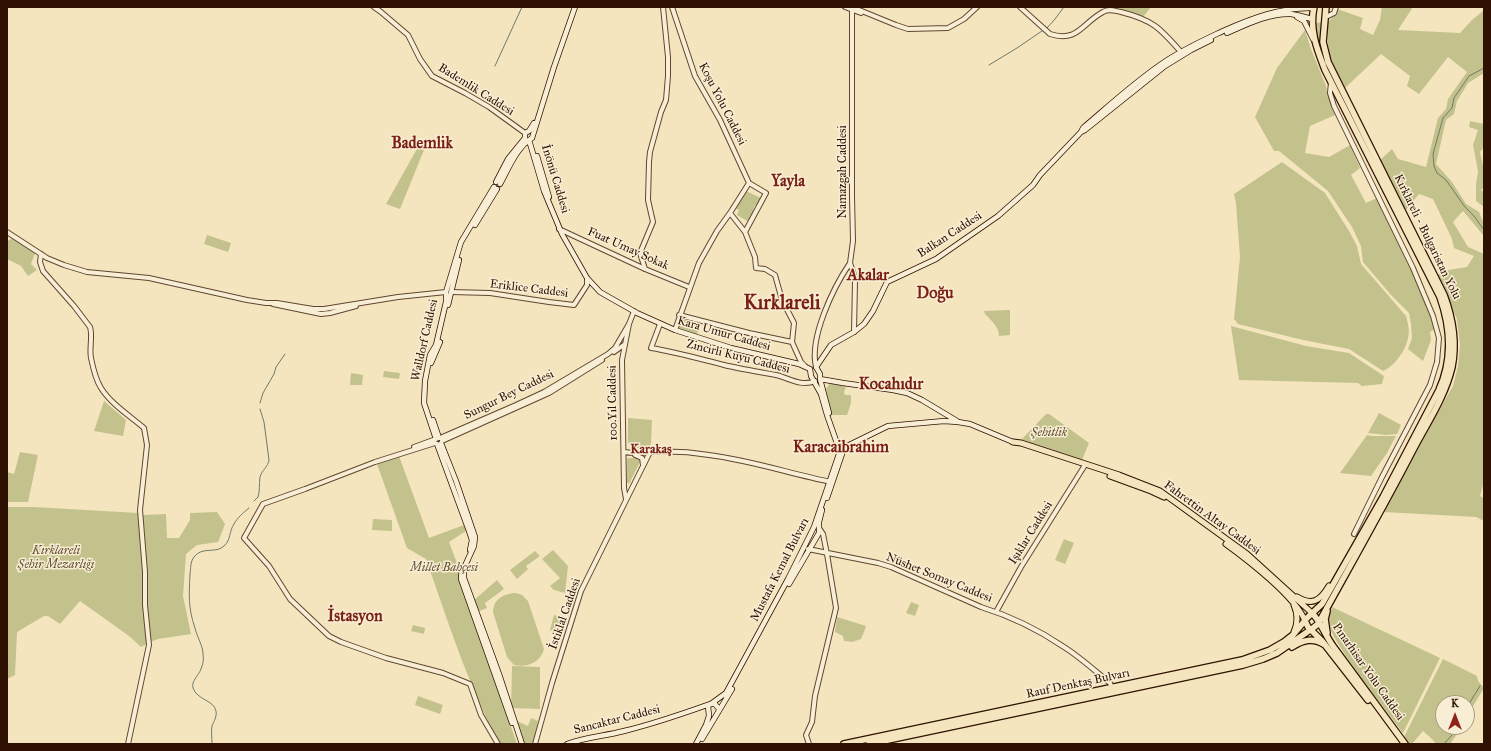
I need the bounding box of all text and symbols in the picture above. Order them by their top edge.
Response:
street label: Koşu Yolu Caddesi [695,60,749,148]
street label: Bademlik Caddesi [435,61,517,119]
street label: Namazgah Caddesi [836,125,850,219]
district label: Bademlik [391,134,453,154]
street label: İnönü Caddesi [538,143,572,215]
district label: Yayla [771,172,805,192]
street label: Kırklareli - Bulgaristan Yolu [1390,172,1464,302]
street label: Balkan Caddesi [915,209,985,261]
street label: Fuat Umay Sokak [585,225,671,273]
district label: Akalar [847,266,889,286]
street label: Eriklice Caddesi [489,277,569,301]
district label: Doğu [917,284,953,304]
district label: Kırklareli [744,292,820,316]
street label: Walldorf Caddesi [409,298,441,382]
street label: Kara Umur Caddesi [676,314,772,354]
street label: Zincirli Kuyu Caddesi [685,337,791,377]
street label: 100.Yıl Caddesi [605,365,621,441]
street label: Sungur Bey Caddesi [462,367,556,423]
district label: Kocahıdır [859,375,923,395]
park label: Şehitlik [1031,426,1067,440]
district label: Karacaibrahim [793,438,889,458]
district label: Karakaş [630,442,672,458]
street label: Fahrettin Altay Caddesi [1161,478,1263,558]
street label: Işıklar Caddesi [1006,499,1056,567]
street label: Mustafa Kemal Bulvarı [748,516,812,624]
park label: Kırklareli Şehir Mezarlığı [18,544,94,572]
street label: Nüshet Somay Caddesi [884,550,994,606]
park label: Millet Bahçesi [410,561,478,575]
street label: İstiklal Caddesi [546,576,584,652]
district label: İstasyon [327,607,383,627]
street label: Pınarhisar Yolu Caddesi [1329,621,1407,723]
street label: Rauf Denktaş Bulvarı [1025,666,1131,702]
north arrow [1435,695,1475,735]
text: K [1451,697,1459,710]
street label: Sancaktar Caddesi [572,702,662,738]

